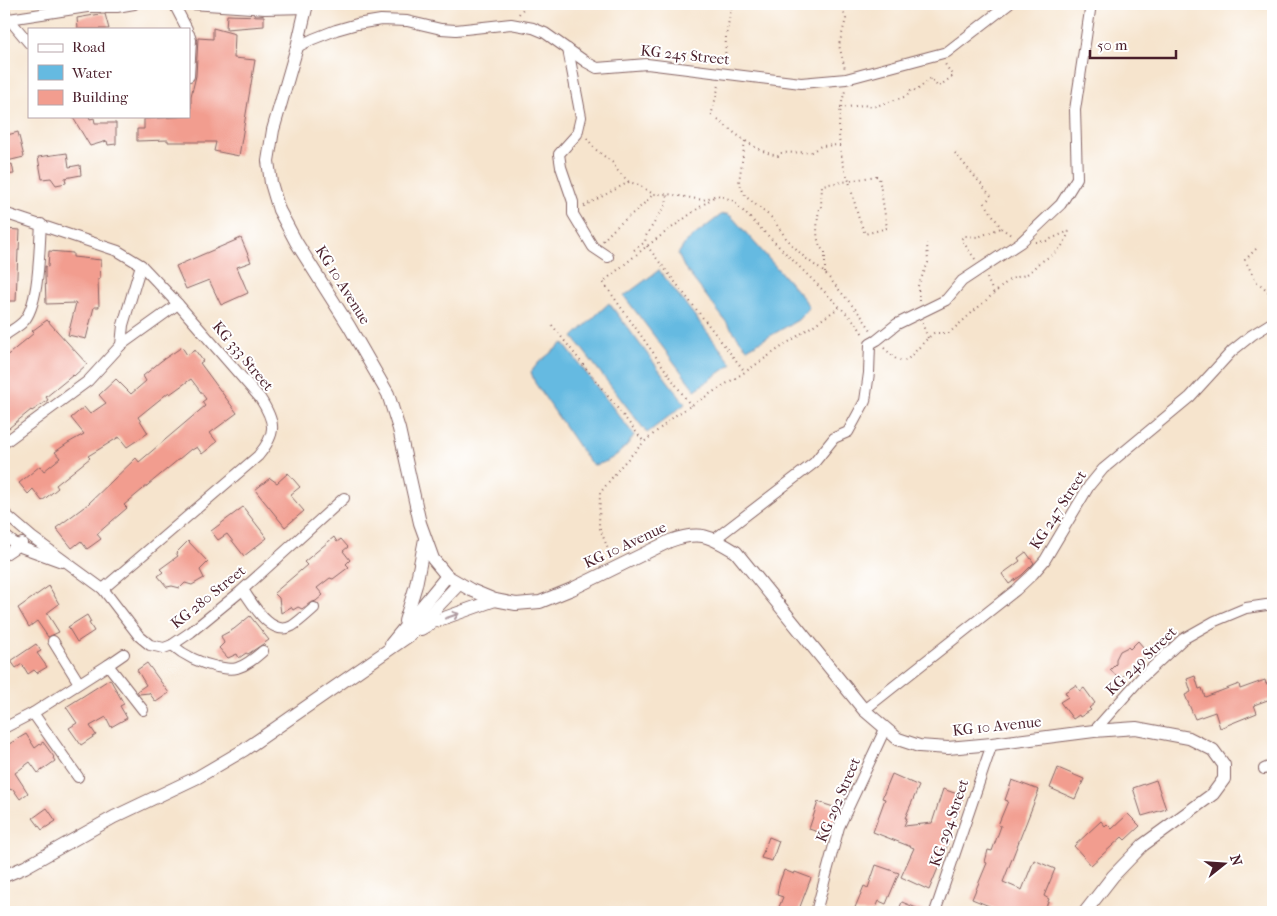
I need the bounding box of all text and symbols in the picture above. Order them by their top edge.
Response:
legend [28,28,190,118]
scale bar [1090,28,1176,60]
text: 50 m [1097,36,1128,54]
text: Road [72,38,106,56]
street label: KG 245 Street [639,41,731,69]
text: Water [71,64,112,82]
text: Building [72,88,129,106]
street label: KG 10 Avenue [312,242,375,328]
street label: KG 333 Street [209,317,278,395]
street label: KG 247 Street [1026,467,1090,553]
street label: KG 10 Avenue [581,518,670,572]
street label: KG 280 Street [167,561,249,632]
one-way arrow [443,611,459,620]
street label: KG 249 Street [1102,622,1181,699]
street label: KG 10 Avenue [952,712,1043,740]
street label: KG 292 Street [812,754,864,845]
street label: KG 294 Street [926,776,973,869]
north arrow [1200,838,1250,888]
text: N [1226,853,1246,868]

